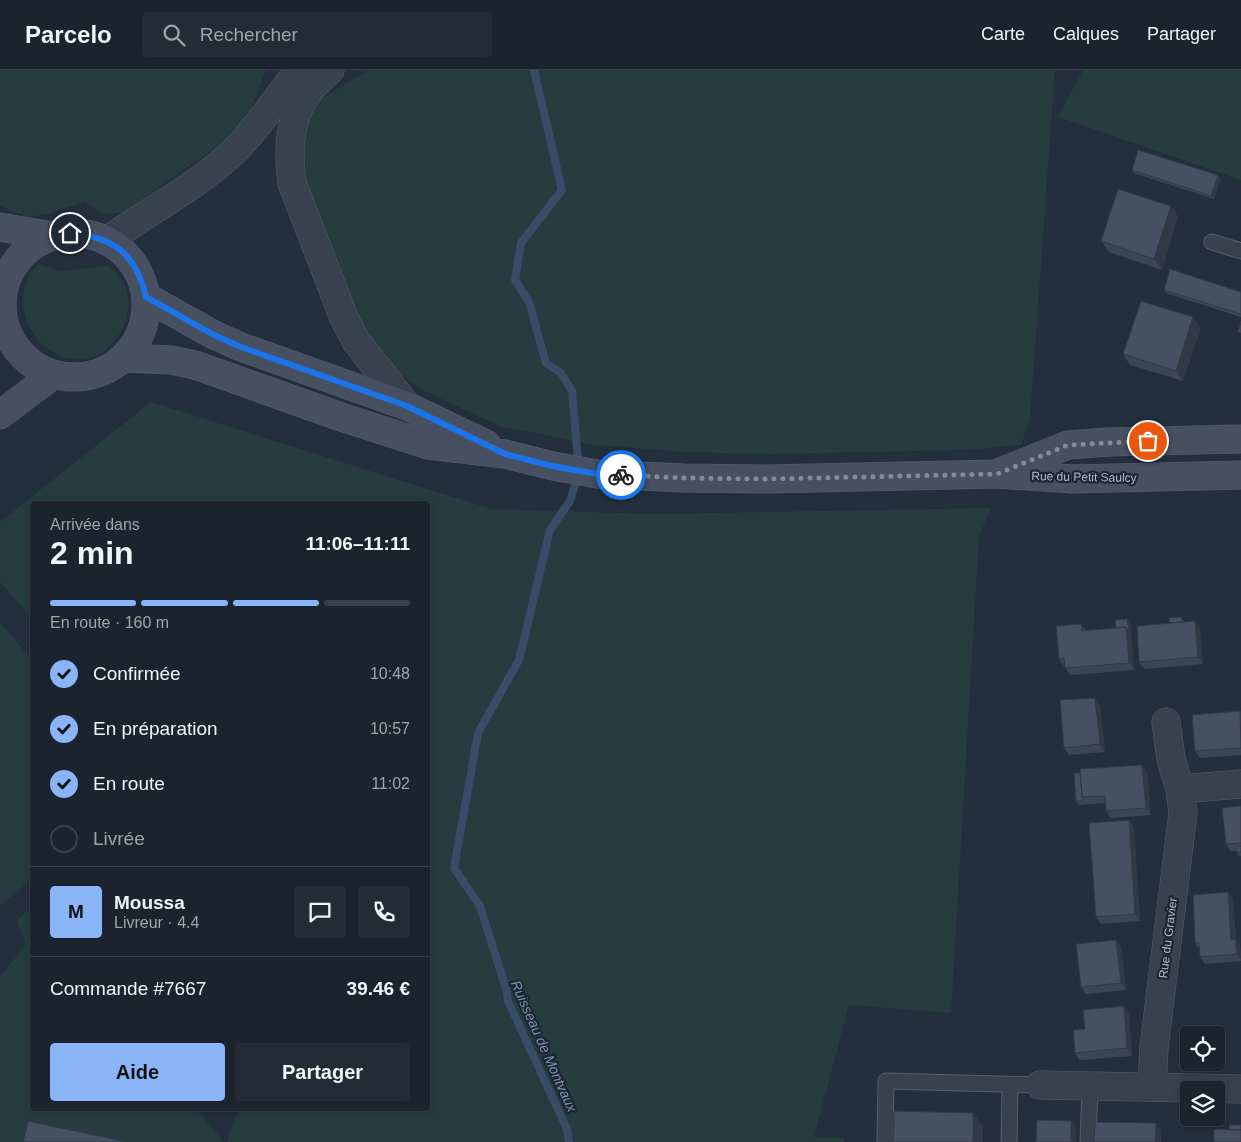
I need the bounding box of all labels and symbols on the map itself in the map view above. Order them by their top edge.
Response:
pin [49,212,91,254]
pin [1127,420,1169,462]
courier [596,450,646,500]
street label: Rue du Petit Saulcy [1031,469,1137,485]
street label: Rue du Gravier [1156,897,1180,979]
water label: Ruisseau de Montvaux [508,978,581,1115]

